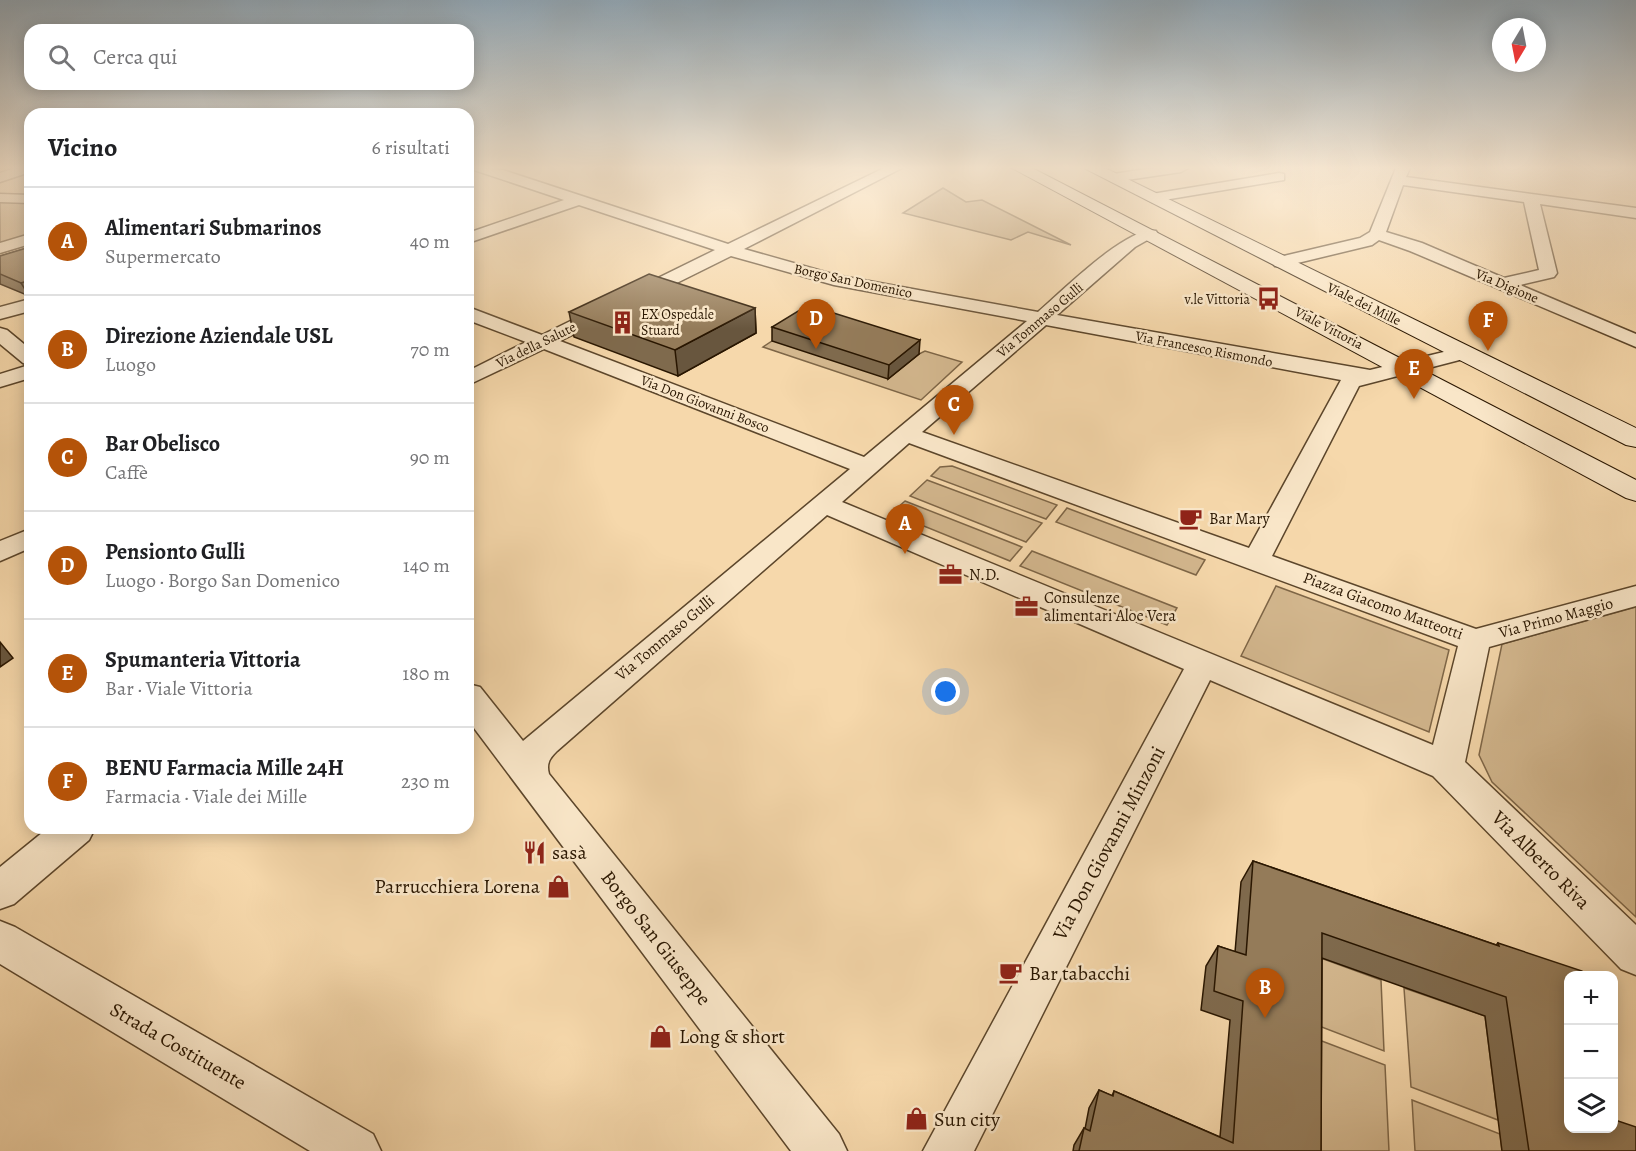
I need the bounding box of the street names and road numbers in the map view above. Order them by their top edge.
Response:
street label: Borgo San Domenico [792,259,914,303]
street label: Via Digione [1472,264,1542,308]
street label: Viale dei Mille [1323,277,1404,330]
street label: Via Tommaso Gulli [992,278,1087,363]
street label: Viale Vittoria [1291,302,1367,354]
street label: Via della Salute [492,317,579,373]
street label: Via Francesco Rismondo [1133,326,1274,372]
street label: Via Don Giovanni Bosco [637,370,772,437]
street label: Piazza Giacomo Matteotti [1300,567,1466,645]
street label: Via Tommaso Gulli [610,590,719,687]
street label: Via Primo Maggio [1495,592,1616,644]
street label: Via Don Giovanni Minzoni [1046,741,1172,946]
street label: Via Alberto Riva [1485,804,1597,916]
street label: Borgo San Giuseppe [595,865,717,1011]
street label: Strada Costituente [105,996,251,1096]

